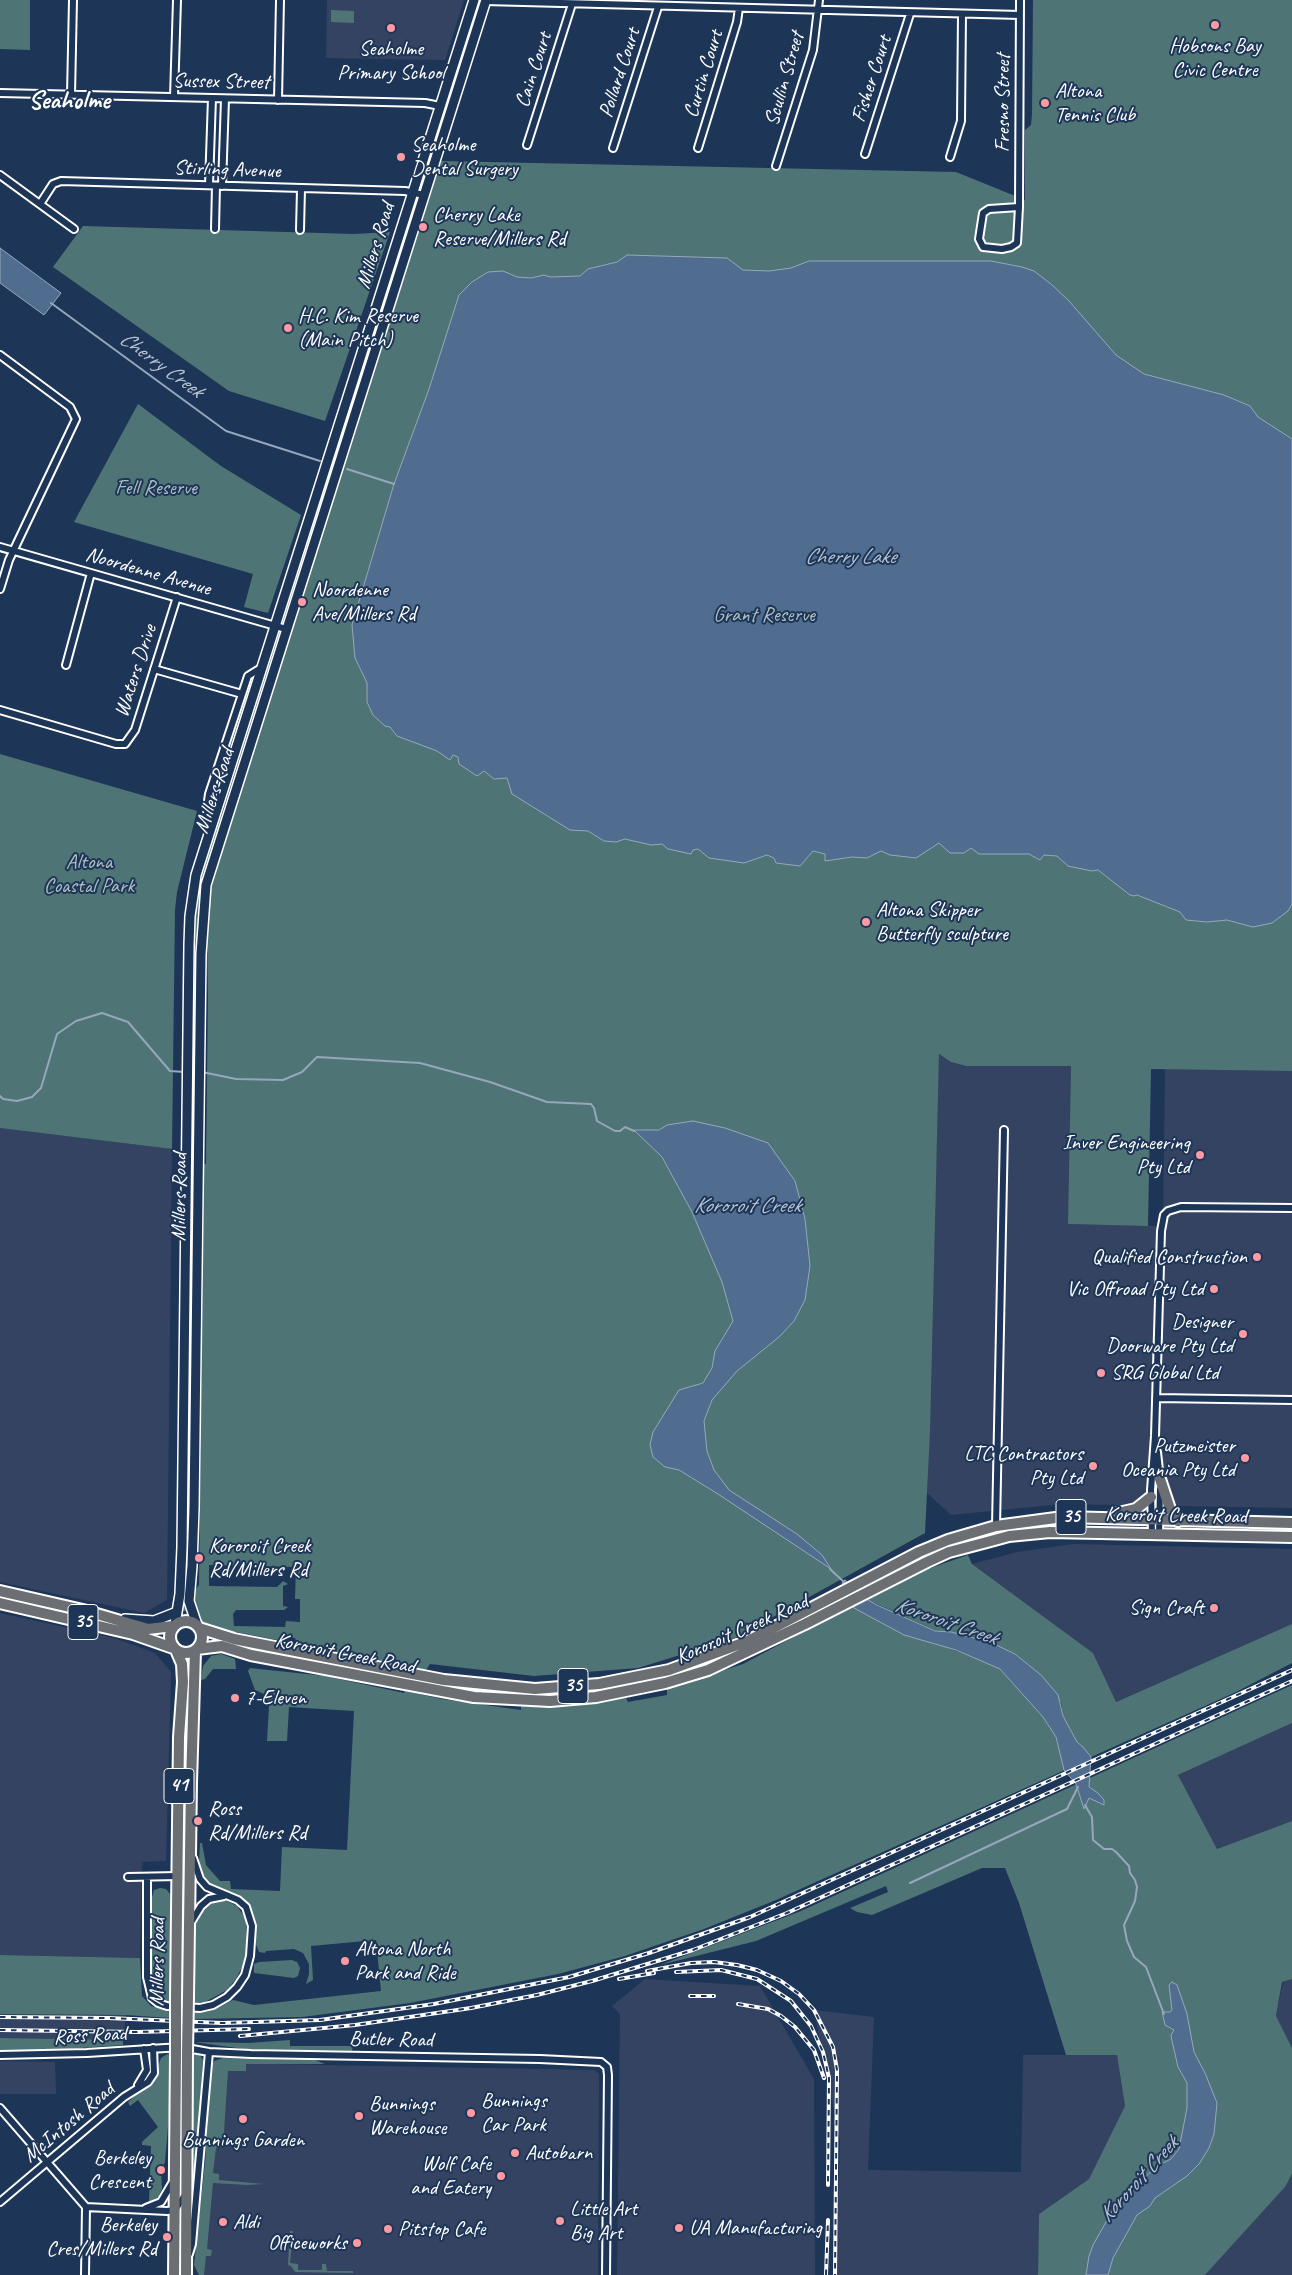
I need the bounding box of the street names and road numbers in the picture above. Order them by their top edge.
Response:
street label: Pollard Court [594,25,646,121]
street label: Curtin Court [679,27,729,121]
street label: Cain Court [510,29,558,111]
street label: Scullin Street [760,29,810,129]
street label: Fisher Court [846,33,898,125]
street label: Fresno Street [990,54,1016,152]
street label: Sussex Street [172,69,270,95]
street label: Stirling Avenue [173,156,281,184]
street label: Millers Road [351,200,401,292]
street label: Noordenne Avenue [82,542,214,602]
street label: Waters Drive [109,622,163,720]
street label: Millers Road [189,745,241,837]
street label: Millers Road [167,1153,193,1241]
road number: 35 [1056,1500,1086,1534]
street label: Kororoit Creek Road [1105,1502,1247,1530]
street label: Kororoit Creek Road [672,1590,812,1670]
road number: 35 [68,1604,98,1640]
street label: Kororoit Creek Road [273,1628,417,1680]
road number: 35 [558,1668,588,1704]
road number: 41 [164,1768,194,1804]
street label: Millers Road [145,1918,171,2006]
street label: Ross Road [53,2022,127,2050]
street label: Butler Road [349,2027,433,2053]
street label: McIntosh Road [18,2077,120,2169]

